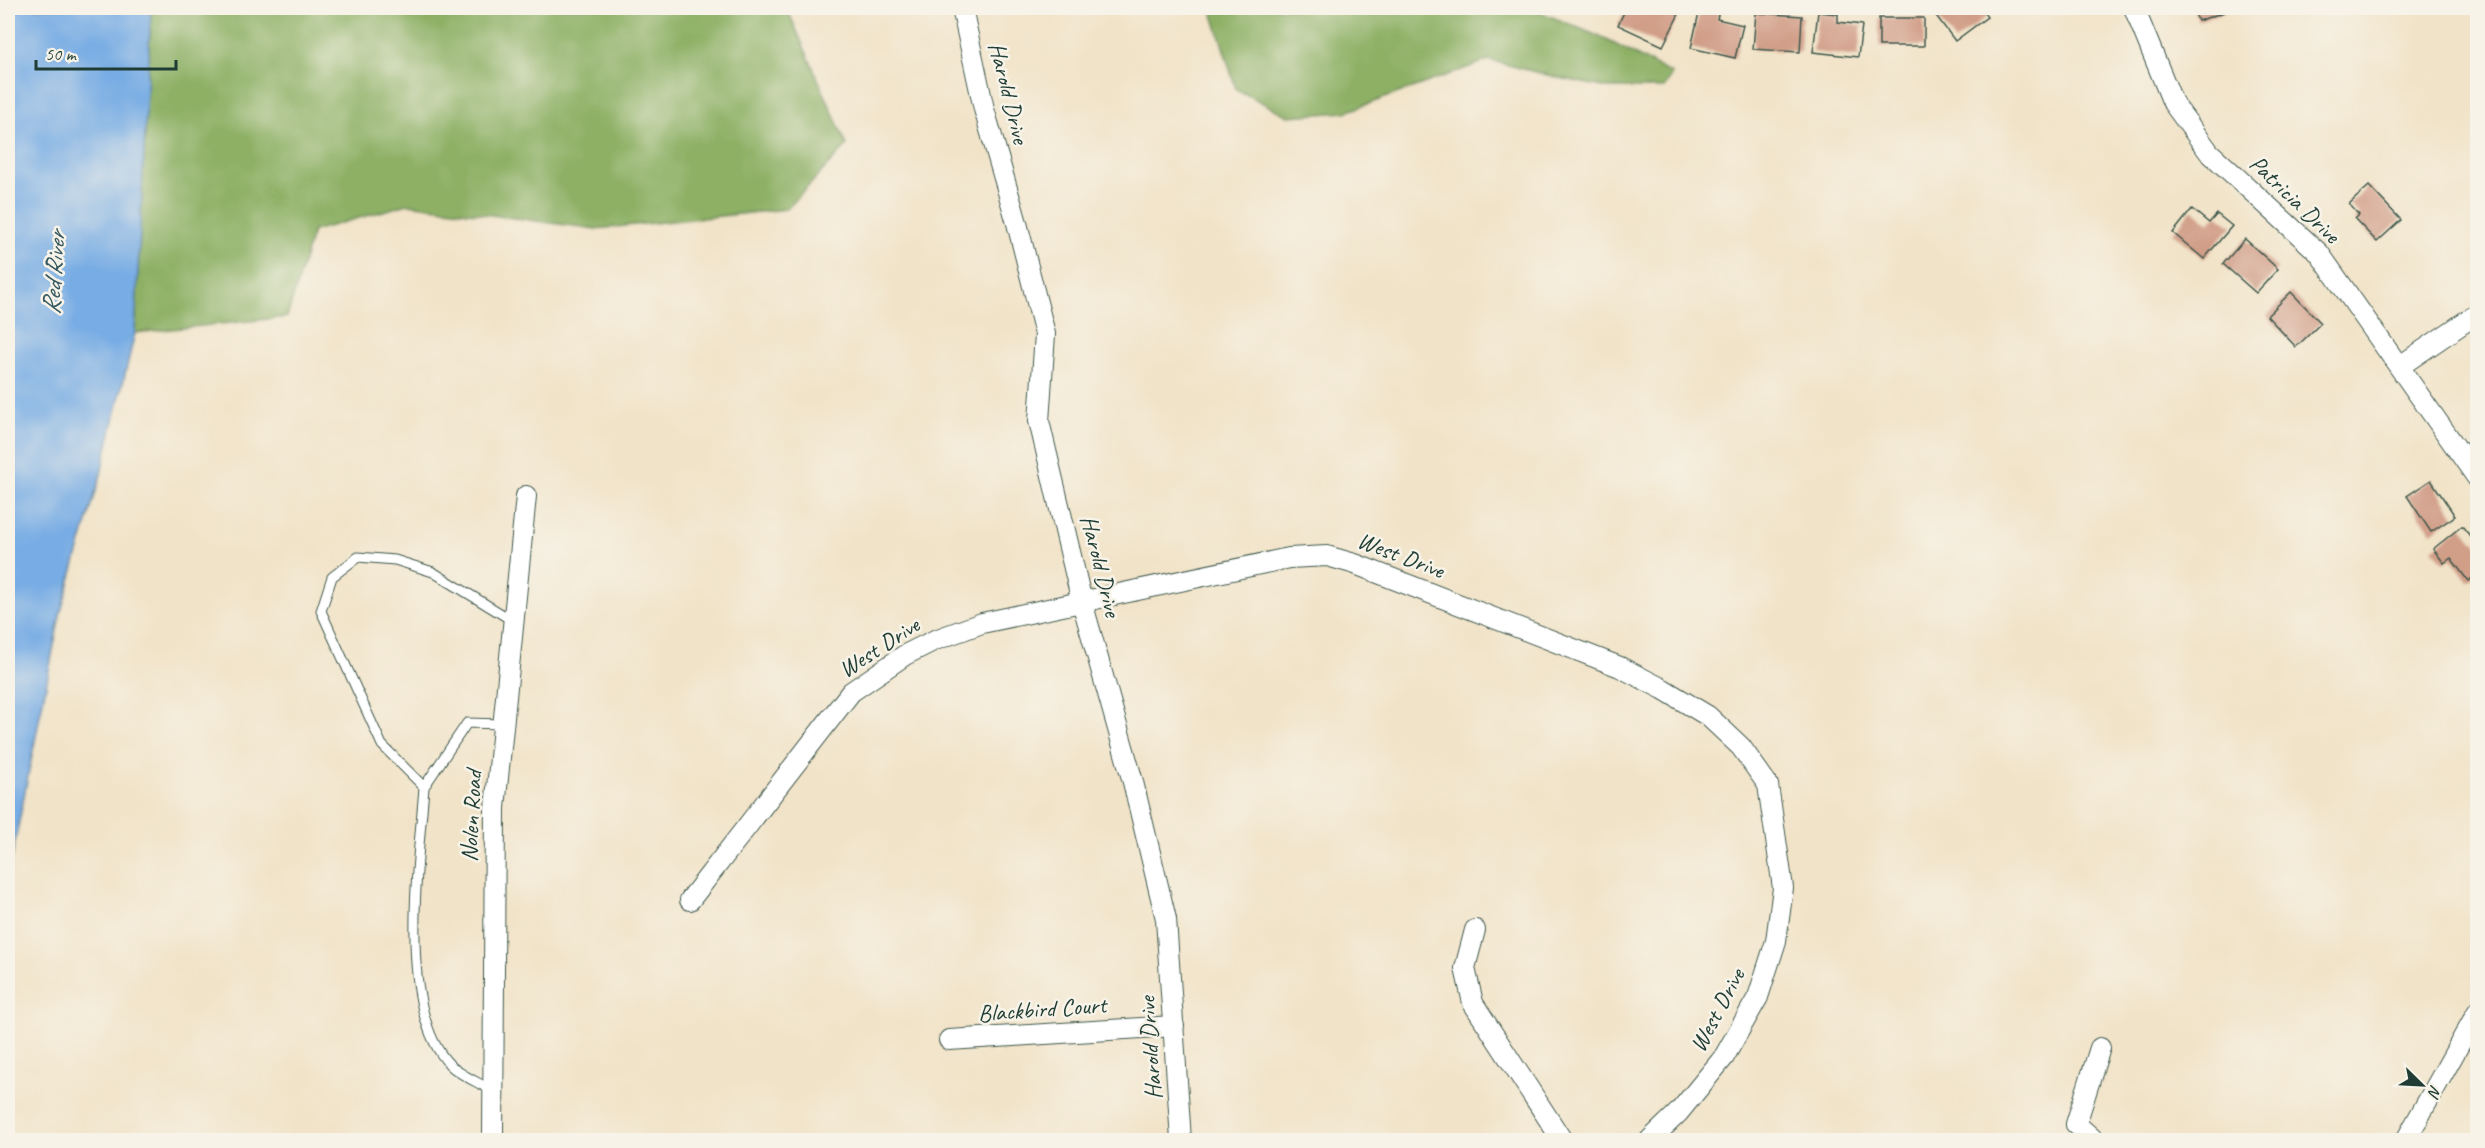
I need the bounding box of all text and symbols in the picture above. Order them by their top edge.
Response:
scale bar [36,33,176,71]
street label: Harold Drive [982,39,1037,149]
text: 50 m [45,43,78,65]
street label: Patricia Drive [2243,148,2348,251]
water label: Red River [34,226,73,316]
street label: Harold Drive [1074,512,1129,622]
street label: West Drive [1354,525,1450,586]
street label: West Drive [833,609,927,684]
street label: Nolen Road [454,766,489,863]
street label: West Drive [1683,961,1752,1057]
street label: Blackbird Court [977,989,1109,1028]
street label: Harold Drive [1131,993,1169,1101]
north arrow [2392,1055,2452,1115]
text: N [2422,1082,2446,1102]

